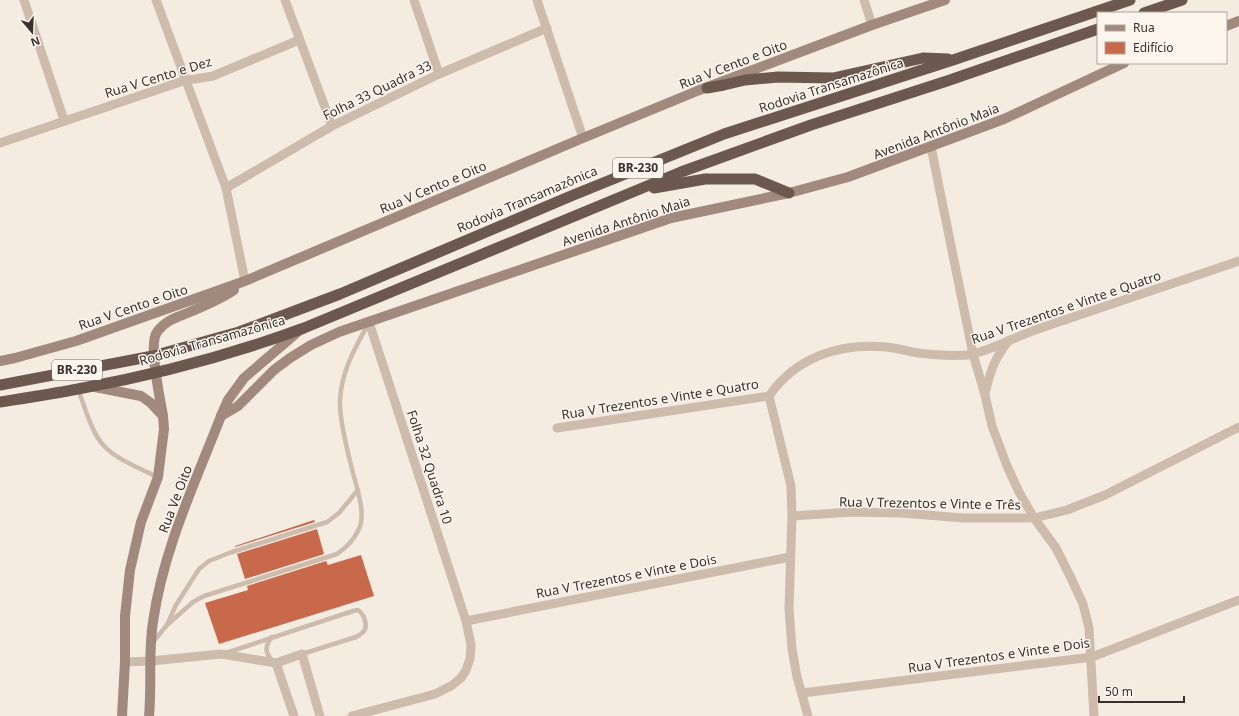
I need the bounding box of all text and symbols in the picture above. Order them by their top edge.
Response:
north arrow [12,12,52,52]
legend [1097,12,1227,64]
text: Rua [1133,19,1155,36]
text: N [29,33,42,50]
street label: Rua V Cento e Oito [676,35,790,93]
text: Edifício [1133,39,1174,56]
street label: Rua V Cento e Dez [102,52,214,102]
street label: Rodovia Transamazônica [756,53,906,117]
street label: Folha 33 Quadra 33 [320,56,434,124]
street label: Avenida Antônio Maia [870,99,1002,163]
street label: Rua V Cento e Oito [377,156,489,218]
road number: BR-230 [613,158,663,178]
street label: Rodovia Transamazônica [454,161,600,237]
street label: Avenida Antônio Maia [560,192,692,250]
street label: Rua V Trezentos e Vinte e Quatro [969,266,1163,348]
street label: Rua V Cento e Oito [76,280,190,334]
street label: Rodovia Transamazônica [137,311,287,369]
road number: BR-230 [52,360,102,380]
street label: Rua V Trezentos e Vinte e Quatro [560,374,760,424]
street label: Folha 32 Quadra 10 [403,408,457,526]
street label: Rua Ve Oito [154,462,196,535]
street label: Rua V Trezentos e Vinte e Três [839,492,1021,514]
street label: Rua V Trezentos e Vinte e Dois [534,550,718,602]
street label: Rua V Trezentos e Vinte e Dois [907,633,1091,677]
scale bar [1099,678,1184,704]
text: 50 m [1105,683,1133,700]

